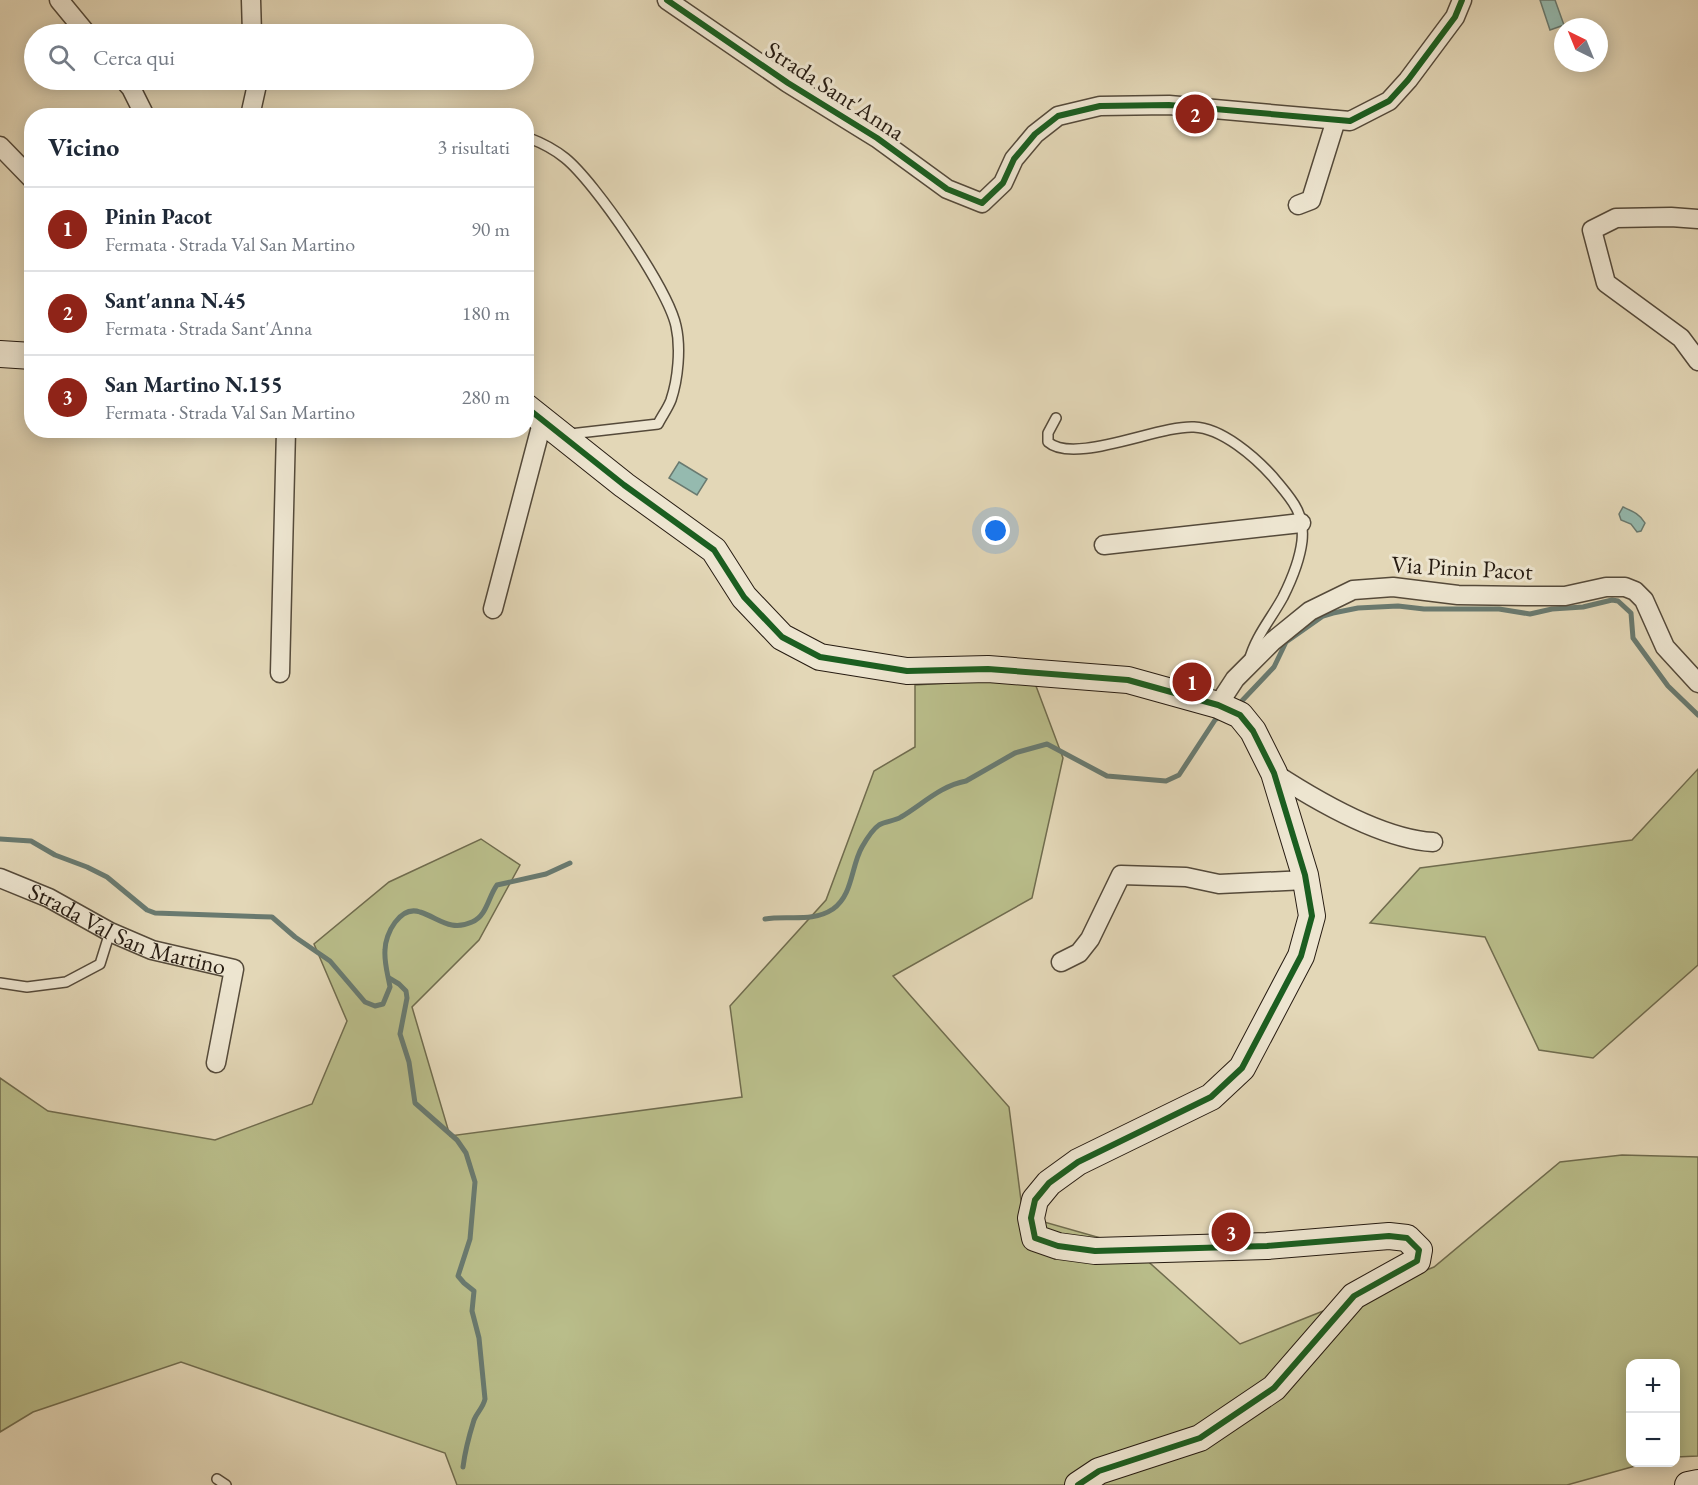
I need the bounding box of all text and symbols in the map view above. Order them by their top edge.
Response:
north arrow [1554,18,1608,72]
search box [24,24,534,90]
street label: Strada Sant'Anna [760,34,911,147]
icon: search [45,41,78,74]
text: Cerca qui [93,43,175,72]
pin: 2 [1176,92,1214,136]
text: Vicino [48,130,119,164]
text: 3 risultati [438,134,510,160]
text: Pinin Pacot [105,202,212,231]
text: 1 [62,216,73,242]
text: 90 m [471,216,510,242]
text: Fermata · Strada Val San Martino [105,231,355,257]
text: Sant'anna N.45 [105,286,246,315]
text: 2 [62,300,73,326]
text: 180 m [462,300,510,326]
text: Fermata · Strada Sant'Anna [105,315,312,341]
text: San Martino N.155 [105,370,283,399]
text: 3 [62,384,73,410]
text: 280 m [462,384,510,410]
text: Fermata · Strada Val San Martino [105,399,355,425]
your location [981,516,1010,545]
street label: Via Pinin Pacot [1391,548,1534,587]
pin: 1 [1172,660,1212,704]
street label: Strada Val San Martino [24,875,229,982]
pin: 3 [1212,1210,1250,1254]
map controls [1626,1359,1680,1467]
button: + [1626,1359,1680,1413]
button: − [1626,1413,1680,1467]

